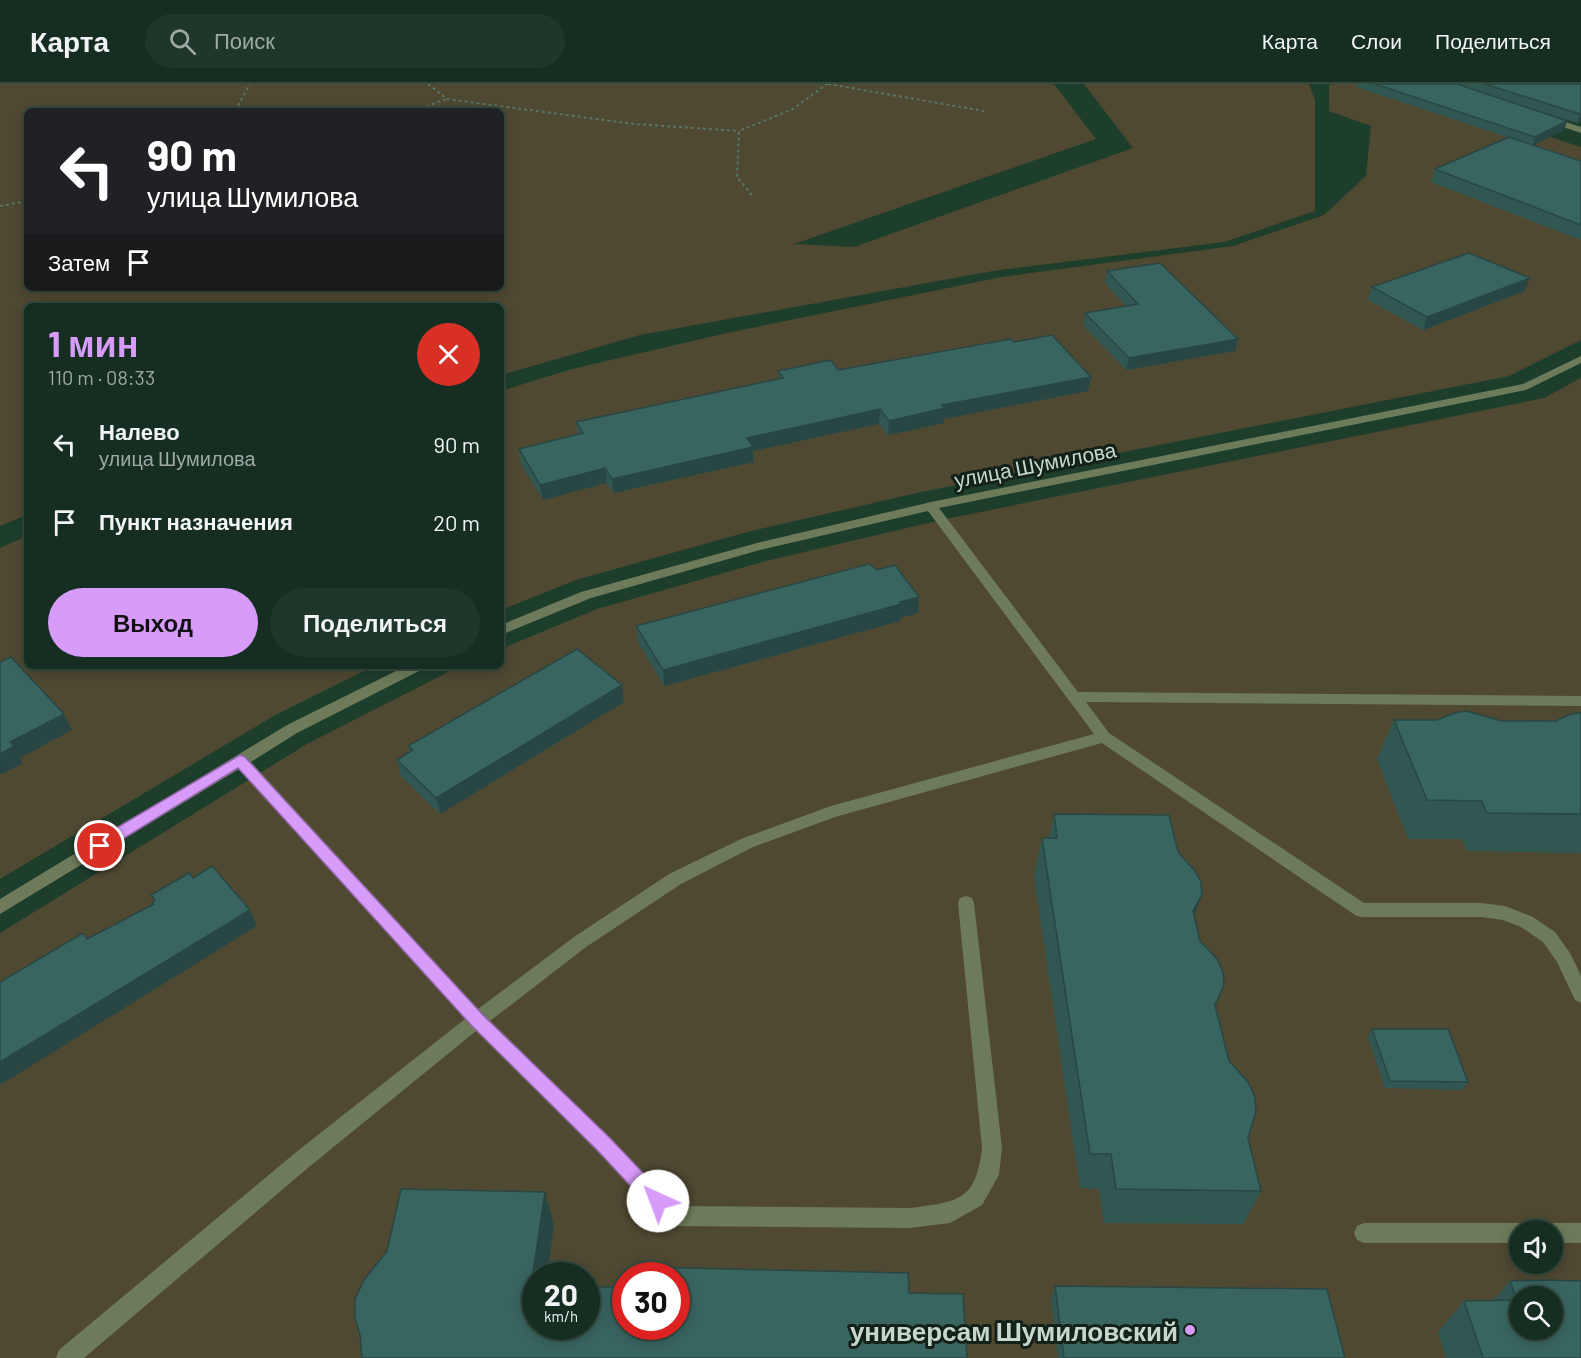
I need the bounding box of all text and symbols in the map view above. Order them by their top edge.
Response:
search box [145,14,565,68]
text: Карта [30,24,109,58]
icon: search [166,25,199,58]
text: Поиск [214,27,275,53]
text: Карта [1262,28,1318,53]
text: Слои [1351,28,1402,53]
text: Поделиться [1435,28,1551,53]
text: 90 m [147,129,237,179]
icon: left [48,132,126,210]
text: улица Шумилова [147,180,358,212]
icon: arrive [122,246,155,279]
text: Затем [48,249,110,275]
text: 1 мин [48,321,138,364]
button: close [417,323,480,386]
text: 110 m · 08:33 [48,365,155,389]
text: Налево [99,418,180,444]
icon: left [48,428,81,461]
text: 90 m [434,431,480,457]
street label: улица Шумилова [952,436,1118,492]
text: улица Шумилова [99,446,256,470]
icon: arrive [48,506,81,539]
text: Пункт назначения [99,508,293,534]
text: 20 m [433,509,480,535]
button: Выход [48,588,258,657]
button: Поделиться [270,588,480,657]
pin [74,820,125,871]
icon: arrive [83,829,116,862]
position arrow [626,1169,690,1233]
map controls [1509,1220,1563,1340]
button: sound [1509,1220,1563,1274]
speed limit sign: 30 [612,1262,690,1340]
text: 20 [544,1276,578,1312]
button: search [1509,1286,1563,1340]
text: km/h [544,1307,578,1325]
place label: универсам Шумиловский [850,1315,1178,1346]
marker: универсам Шумиловский [1183,1323,1197,1337]

